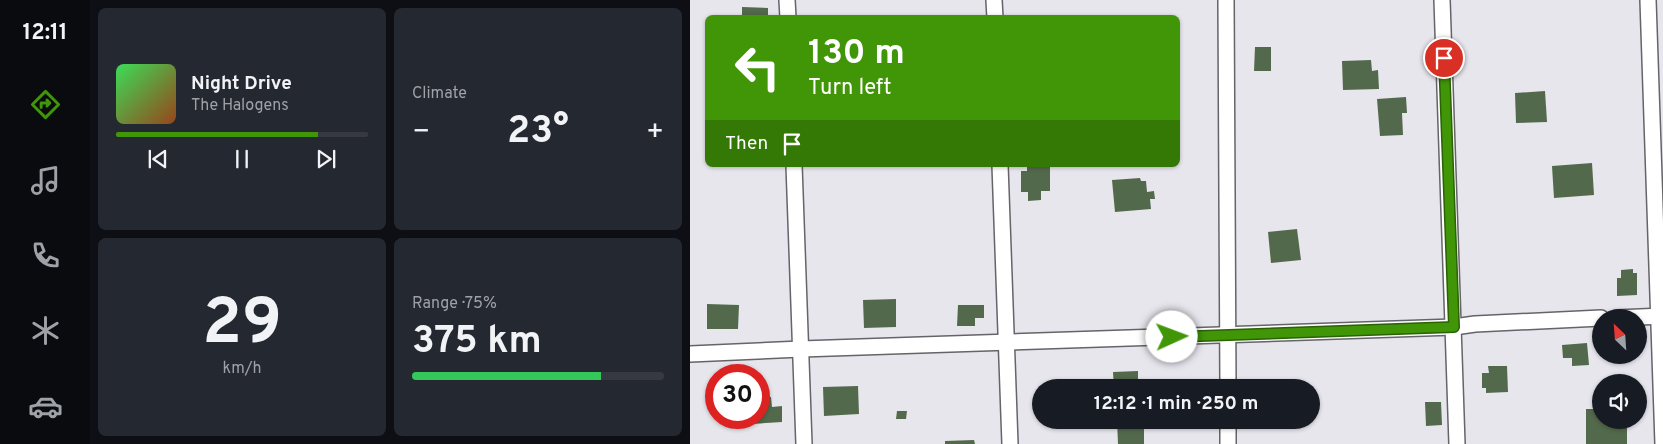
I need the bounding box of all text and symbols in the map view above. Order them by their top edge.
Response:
text: 12:11 [22,20,68,47]
text: 130 m [808,32,905,76]
icon: left [725,35,790,100]
pin [1423,37,1465,79]
icon: arrive [1430,44,1458,72]
text: Night Drive [191,72,292,96]
text: Turn left [808,75,891,102]
text: Climate [412,84,467,104]
icon: directions [28,87,63,122]
text: The Halogens [191,96,289,116]
text: 23° [507,108,569,157]
text: − [412,115,430,151]
text: + [646,115,664,151]
icon: arrive [778,130,806,158]
text: Then [725,132,768,156]
icon: previous [144,145,172,173]
icon: pause [228,145,256,173]
icon: next [312,145,340,173]
icon: music [28,163,63,198]
icon: phone [28,238,63,273]
text: 29 [202,285,282,367]
text: Range · 75% [412,294,497,314]
north arrow [1592,309,1648,364]
map controls [1592,309,1647,429]
position arrow [1145,310,1197,362]
icon: climate [28,313,63,348]
text: 375 km [412,318,542,367]
text: km/h [223,359,261,379]
speed limit sign: 30 [705,364,770,429]
button: sound [1592,374,1647,429]
icon: car [28,389,63,424]
text: 12:12 · 1 min · 250 m [1094,392,1258,416]

